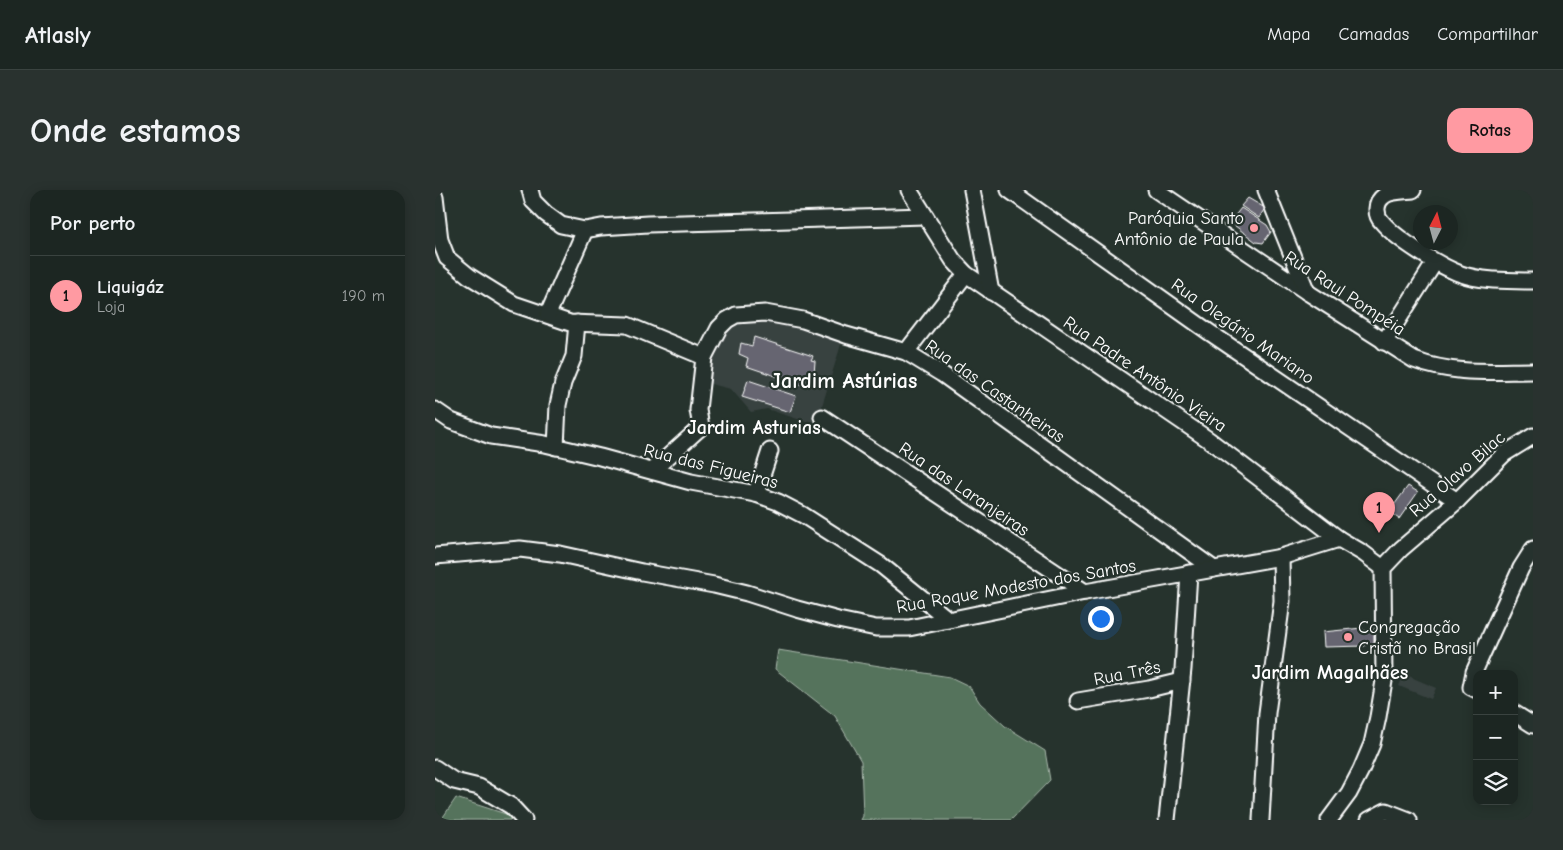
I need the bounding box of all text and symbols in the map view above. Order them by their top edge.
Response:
text: Atlasly [25,21,91,49]
text: Mapa [1267,24,1310,45]
text: Camadas [1338,24,1409,45]
text: Compartilhar [1437,24,1538,45]
button: Rotas [1447,108,1533,153]
text: Onde estamos [30,110,241,151]
north arrow [1413,205,1458,250]
place label: Paróquia Santo Antônio de Paula [1114,208,1244,250]
text: Por perto [50,211,135,235]
marker: Paróquia Santo Antônio de Paula [1248,222,1260,234]
street label: Rua Raul Pompéia [1280,247,1409,340]
street label: Rua Olegário Mariano [1167,274,1318,389]
text: Liquigáz [97,276,164,298]
text: 1 [63,287,69,305]
text: 190 m [342,287,385,305]
text: Loja [97,298,125,316]
street label: Rua Padre Antônio Vieira [1059,312,1230,437]
street label: Rua das Castanheiras [921,335,1069,448]
district label: Jardim Astúrias [771,368,917,394]
district label: Jardim Asturias [687,416,821,439]
street label: Rua Olavo Bilac [1405,427,1510,522]
street label: Rua das Laranjeiras [895,438,1033,541]
street label: Rua das Figueiras [642,440,780,493]
pin: 1 [1363,492,1395,533]
street label: Rua Roque Modesto dos Santos [895,555,1137,618]
your location [1088,606,1114,632]
place label: Congregação Cristã no Brasil [1358,617,1476,659]
marker: Congregação Cristã no Brasil [1342,631,1354,643]
street label: Rua Três [1092,657,1162,690]
district label: Jardim Magalhães [1252,661,1408,684]
map controls [1473,670,1518,805]
button: + [1473,670,1518,715]
button: − [1473,715,1518,760]
button: layers [1473,760,1518,805]

